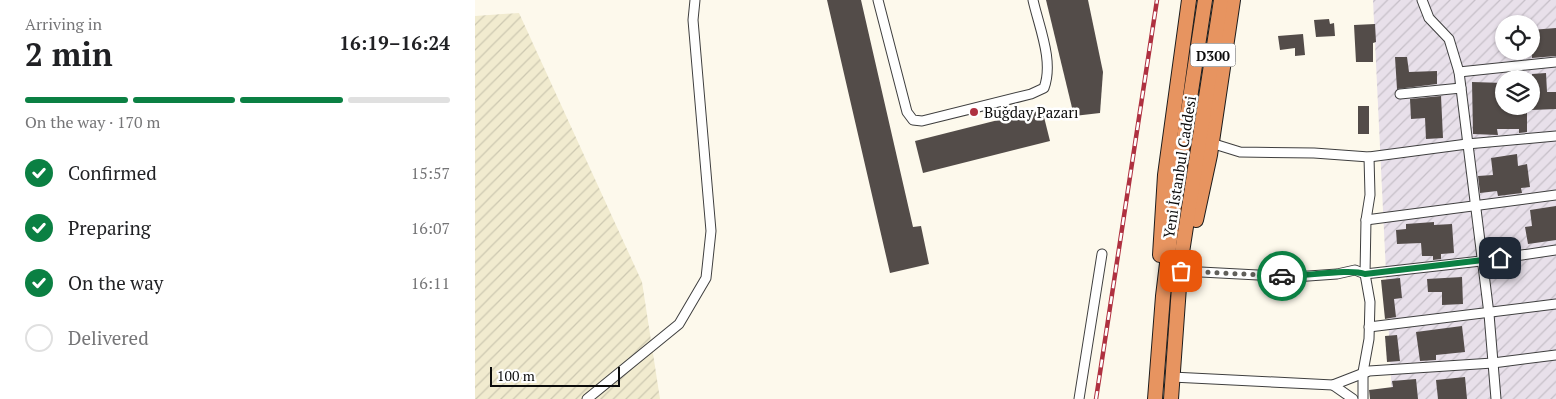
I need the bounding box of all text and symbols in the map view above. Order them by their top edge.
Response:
text: Arriving in [25,13,102,35]
map controls [1495,15,1540,115]
button: locate [1495,15,1540,60]
text: 16:19–16:24 [339,30,450,55]
text: 2 min [25,33,113,75]
road number: D300 [1191,44,1235,66]
button: layers [1495,70,1540,115]
street label: Yeni İstanbul Caddesi [1158,94,1200,240]
place label: Buğday Pazarı [984,102,1079,122]
marker: Buğday Pazarı [968,106,980,118]
text: On the way · 170 m [25,111,160,133]
icon: check [25,159,53,187]
text: Confirmed [68,160,157,185]
text: 15:57 [411,162,450,184]
icon: check [25,214,53,242]
text: Preparing [68,215,151,240]
text: 16:07 [411,217,450,239]
pin [1479,237,1521,279]
icon: home [1486,244,1514,272]
pin [1160,250,1202,292]
courier [1257,251,1307,301]
icon: bag [1167,257,1195,285]
icon: car [1268,262,1296,290]
icon: check [25,269,53,297]
text: On the way [68,270,163,295]
text: 16:11 [411,272,450,294]
text: Delivered [68,325,149,350]
scale bar [490,364,620,387]
text: 100 m [497,366,535,385]

